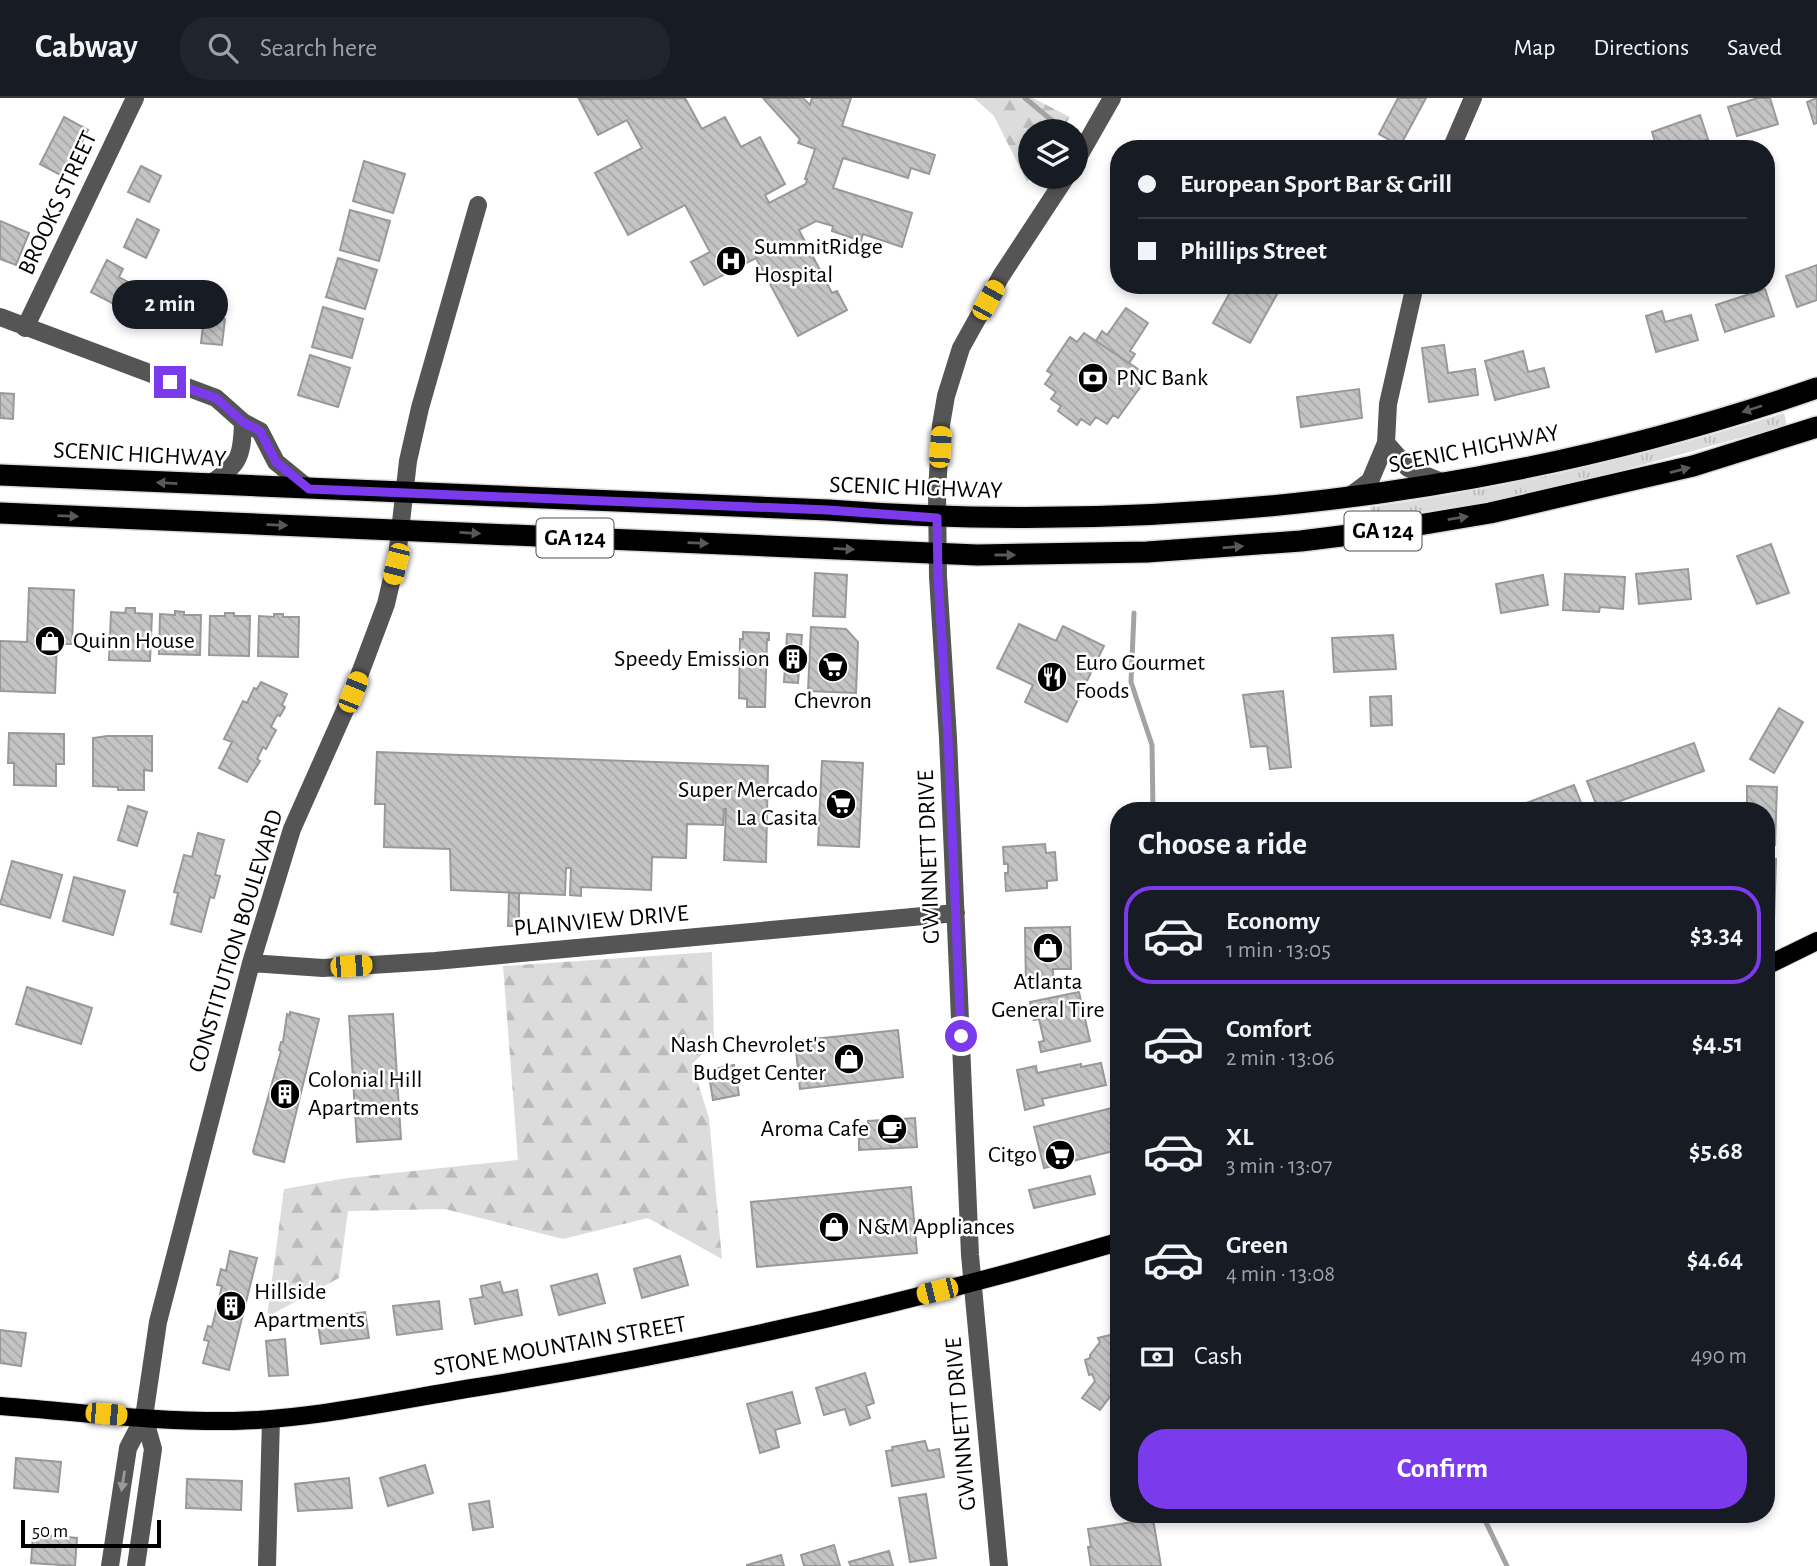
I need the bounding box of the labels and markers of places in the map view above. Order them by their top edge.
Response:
place label: SummitRidge Hospital [754,235,883,287]
hospital icon: SummitRidge Hospital [714,244,748,278]
bank icon: PNC Bank [1076,361,1110,395]
place label: PNC Bank [1116,366,1208,390]
shop icon: Quinn House [33,624,67,658]
place label: Quinn House [73,629,195,653]
building icon: Speedy Emission [776,642,810,676]
place label: Speedy Emission [614,647,770,671]
supermarket icon: Chevron [816,650,850,684]
place label: Euro Gourmet Foods [1075,651,1205,703]
restaurant icon: Euro Gourmet Foods [1035,660,1069,694]
place label: Chevron [794,689,872,713]
place label: Super Mercado La Casita [678,778,818,830]
supermarket icon: Super Mercado La Casita [824,787,858,821]
shop icon: Atlanta General Tire [1031,931,1065,965]
place label: Atlanta General Tire [991,970,1105,1022]
place label: Nash Chevrolet's Budget Center [670,1033,826,1085]
shop icon: Nash Chevrolet's Budget Center [832,1042,866,1076]
place label: Colonial Hill Apartments [308,1068,423,1120]
building icon: Colonial Hill Apartments [268,1077,302,1111]
cafe icon: Aroma Cafe [875,1112,909,1146]
place label: Aroma Cafe [761,1117,869,1141]
supermarket icon: Citgo [1043,1138,1077,1172]
place label: Citgo [988,1143,1037,1167]
shop icon: N&M Appliances [817,1210,851,1244]
place label: N&M Appliances [857,1215,1015,1239]
place label: Hillside Apartments [254,1280,365,1332]
building icon: Hillside Apartments [214,1289,248,1323]

